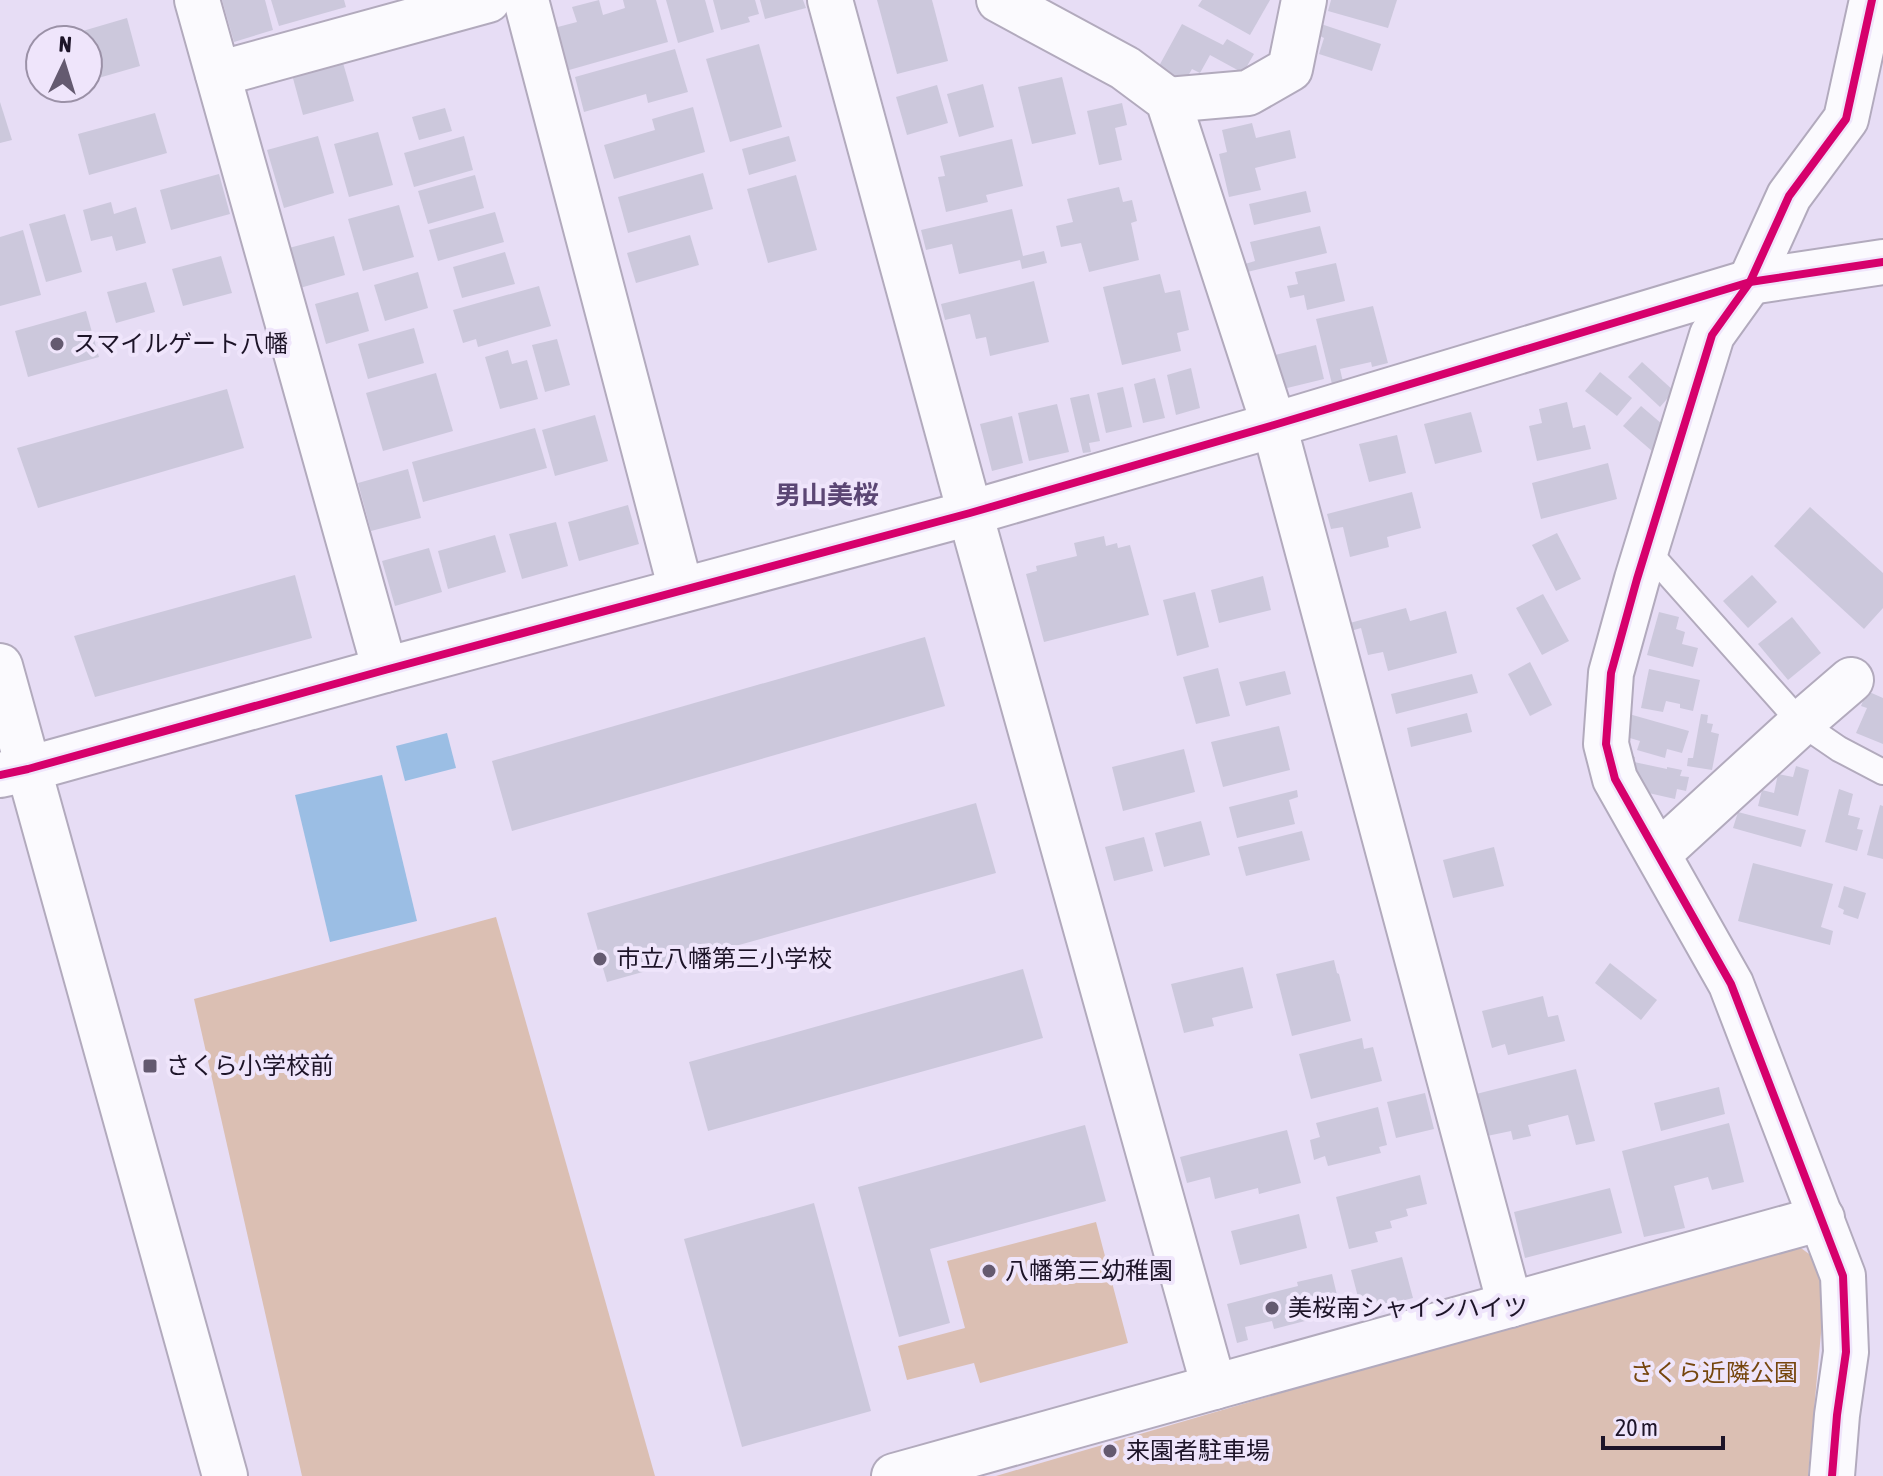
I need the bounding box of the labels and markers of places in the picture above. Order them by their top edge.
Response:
place label: スマイルゲート八幡 [73,330,288,357]
marker: スマイルゲート八幡 [48,335,66,353]
place label: 市立八幡第三小学校 [616,945,832,972]
marker: 市立八幡第三小学校 [591,950,609,968]
place label: さくら小学校前 [166,1052,334,1079]
marker: さくら小学校前 [141,1057,159,1075]
place label: 八幡第三幼稚園 [1005,1257,1173,1284]
marker: 八幡第三幼稚園 [980,1262,998,1280]
place label: 美桜南シャインハイツ [1288,1294,1528,1321]
marker: 美桜南シャインハイツ [1263,1299,1281,1317]
place label: 来園者駐車場 [1126,1437,1270,1464]
marker: 来園者駐車場 [1101,1442,1119,1460]

